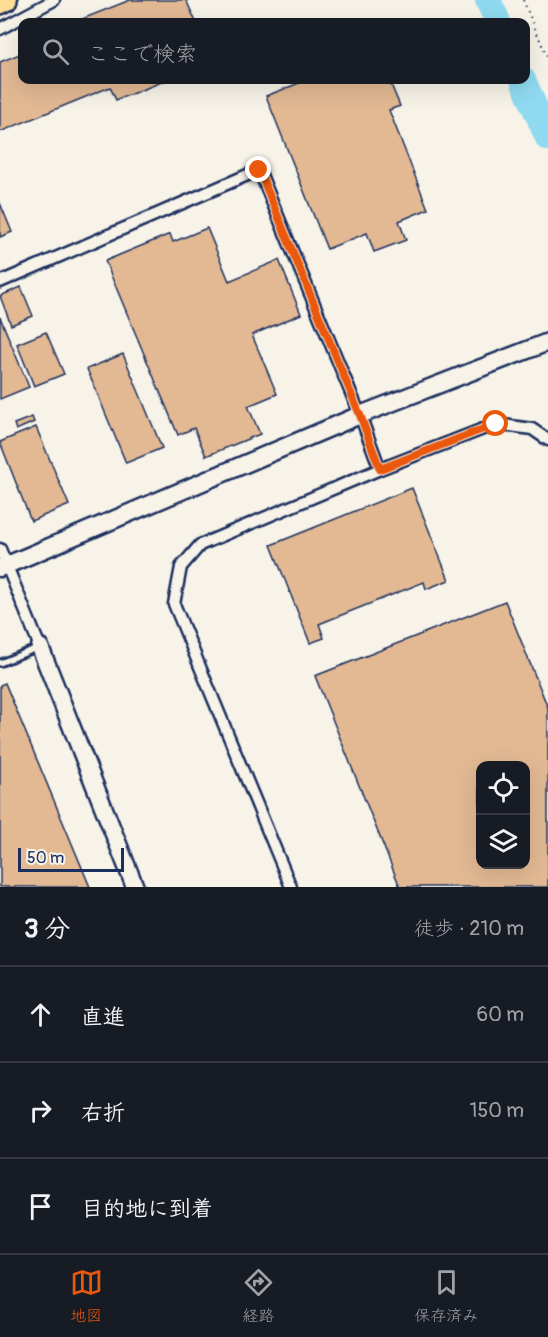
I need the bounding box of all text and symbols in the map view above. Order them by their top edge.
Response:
search box [18,18,530,84]
icon: search [39,35,72,68]
text: ここで検索 [87,40,197,68]
route end [245,156,271,182]
route start [482,410,508,436]
map controls [476,761,530,869]
button: locate [476,761,530,815]
button: layers [476,815,530,869]
scale bar [18,845,124,872]
text: 50 m [27,848,64,868]
text: 3 分 [24,913,70,945]
text: 徒歩 · 210 m [414,916,524,941]
icon: ahead [24,998,57,1031]
text: 60 m [477,1002,524,1027]
text: 直進 [81,1003,125,1031]
icon: right [24,1094,57,1127]
text: 150 m [470,1098,524,1123]
text: 右折 [81,1099,125,1127]
icon: arrive [24,1190,57,1223]
text: 目的地に到着 [81,1195,213,1223]
tab: 地図 [70,1266,103,1326]
tab: 経路 [242,1266,275,1326]
tab: 保存済み [414,1266,478,1326]

